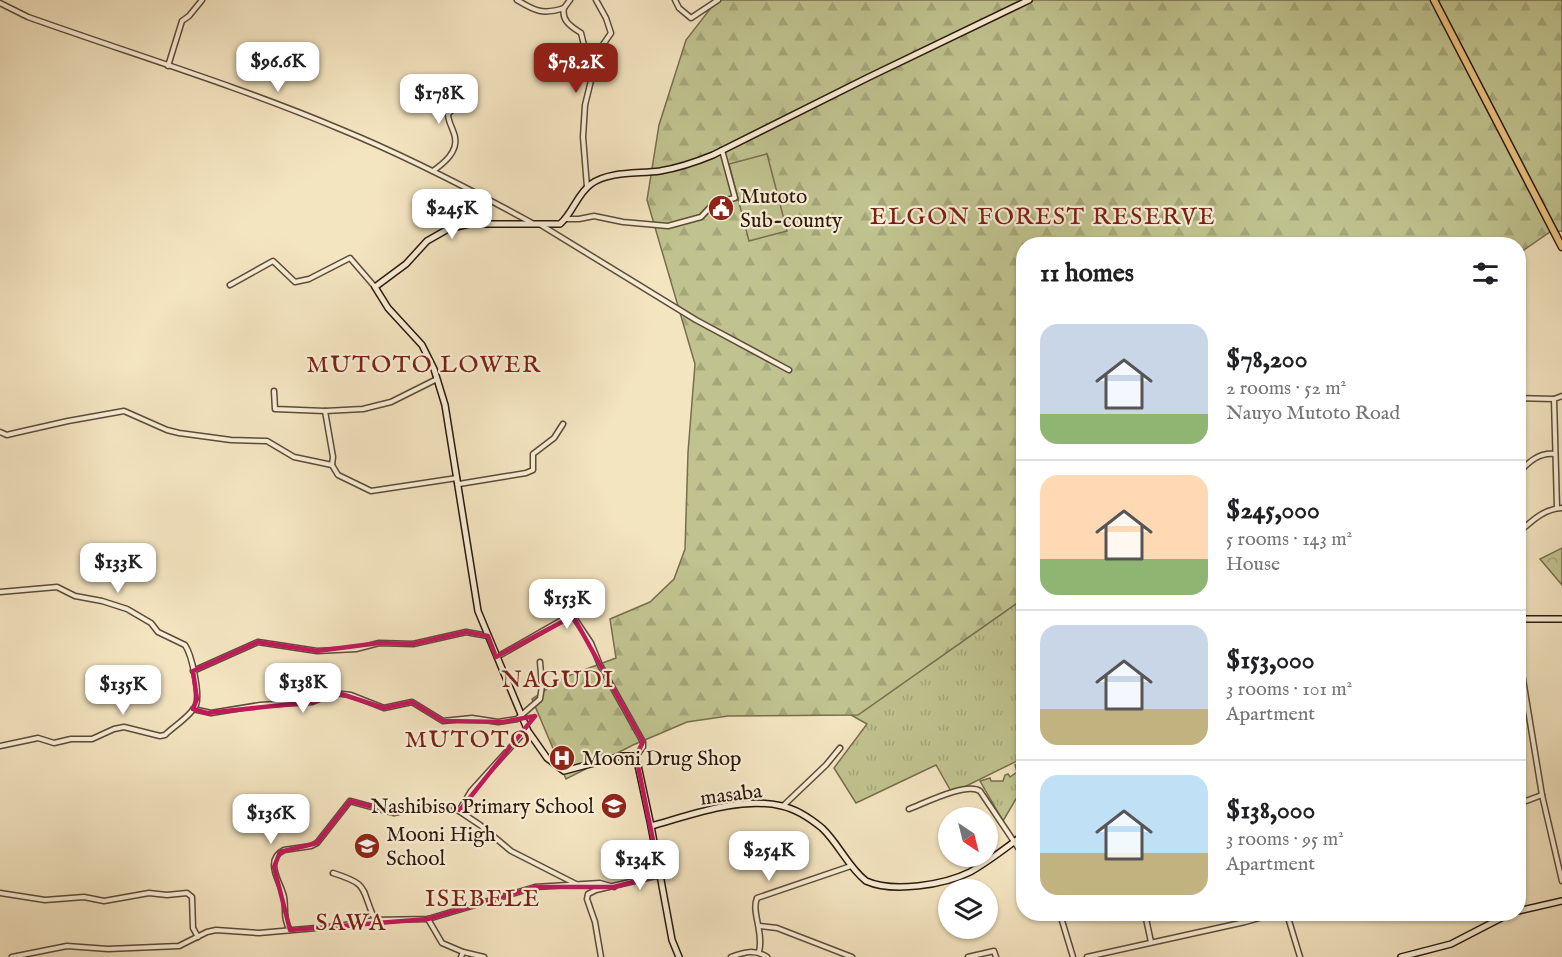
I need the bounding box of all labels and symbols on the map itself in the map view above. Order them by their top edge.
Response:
pin: $96.6K [229,42,327,93]
pin: $78.2K [527,43,625,94]
pin: $178K [397,74,481,125]
place label: Mutoto Sub-county [740,184,843,235]
pin: $245K [410,189,494,240]
public building icon: Mutoto Sub-county [706,193,736,223]
district label: ELGON FOREST RESERVE [870,202,1216,233]
district label: MUTOTO LOWER [306,350,542,381]
pin: $133K [76,543,160,594]
pin: $153K [525,579,609,630]
pin: $138K [261,663,345,714]
pin: $135K [81,665,165,716]
district label: NAGUDI [501,665,615,696]
district label: MUTOTO [405,725,531,756]
hospital icon: Mooni Drug Shop [547,743,577,773]
place label: Mooni Drug Shop [582,746,741,773]
street label: masaba [699,778,765,813]
school or university icon: Nashibiso Primary School [599,791,629,821]
pin: $136K [229,794,313,845]
place label: Nashibiso Primary School [371,794,594,821]
north arrow [938,807,998,867]
place label: Mooni High School [386,822,496,873]
school or university icon: Mooni High School [352,831,382,861]
pin: $254K [727,831,811,882]
pin: $134K [598,840,682,891]
district label: ISEBELE [425,884,541,915]
district label: SAWA [315,908,387,939]

